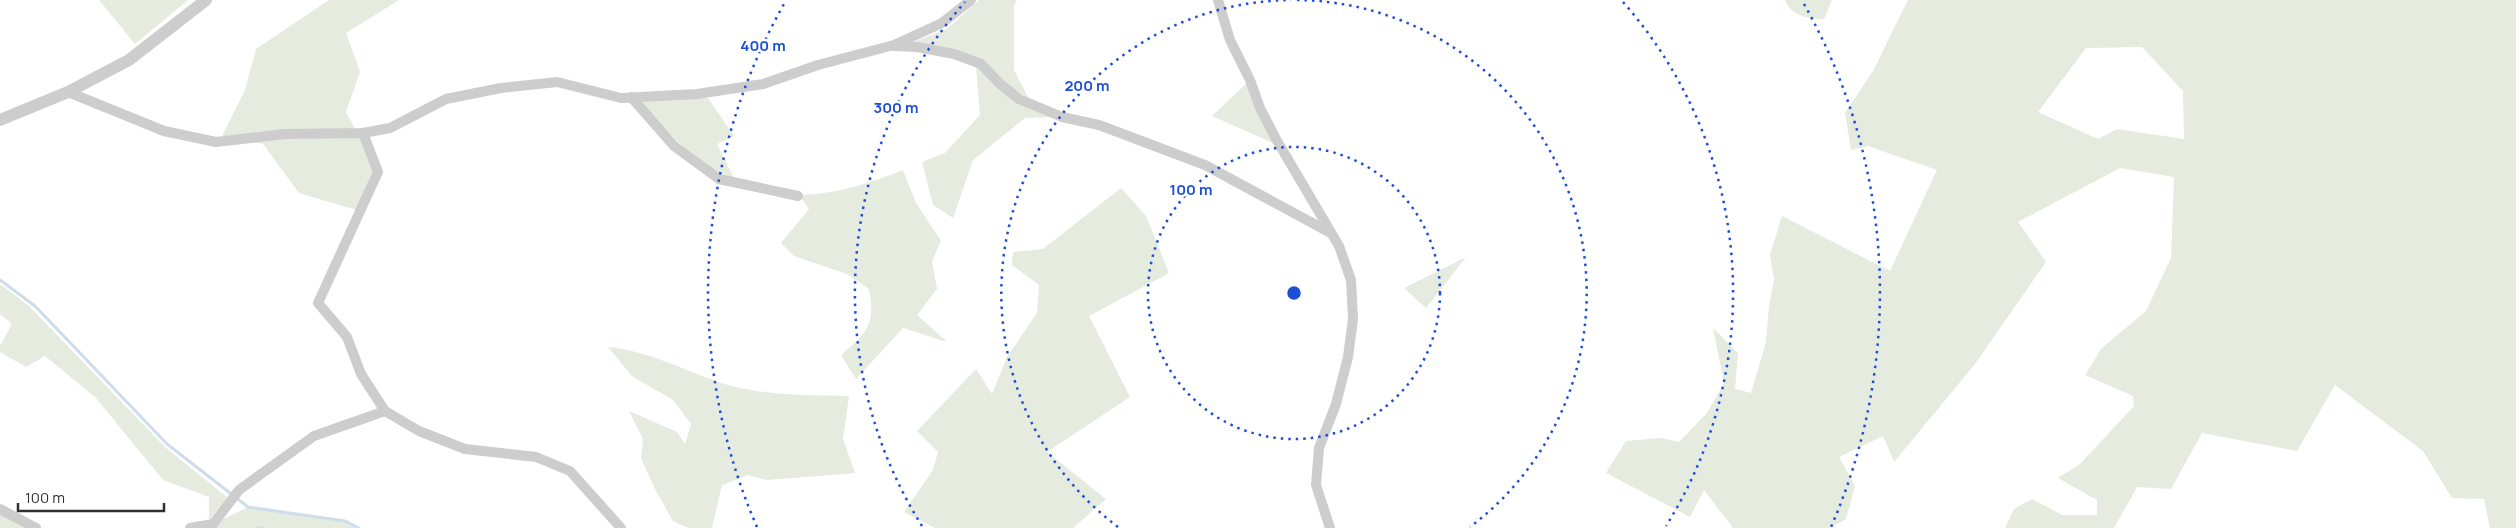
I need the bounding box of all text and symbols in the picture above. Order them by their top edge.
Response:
text: 400 m [740,35,786,56]
text: 200 m [1064,75,1110,96]
text: 300 m [874,97,918,118]
text: 100 m [1170,179,1212,200]
centre of rings [1285,284,1303,302]
scale bar [18,480,164,512]
text: 100 m [25,487,65,508]

